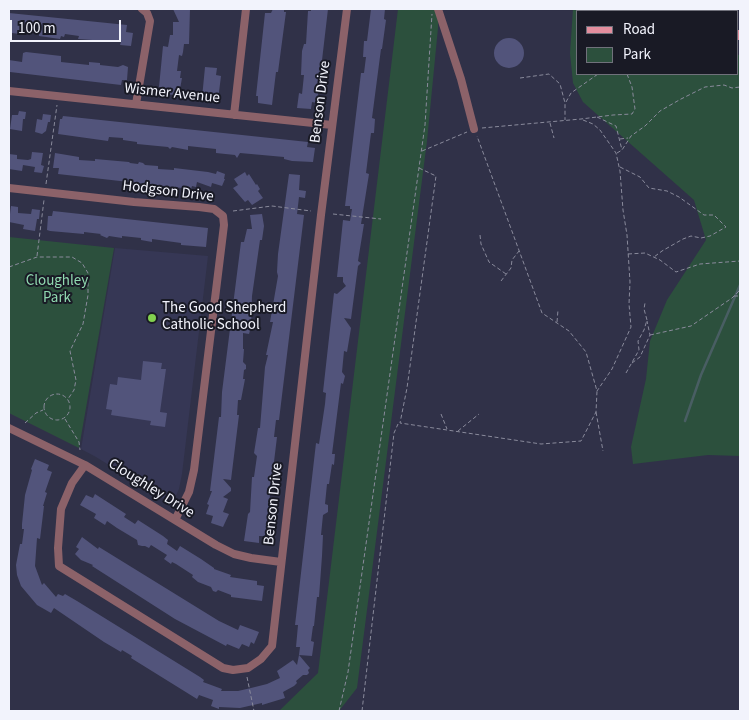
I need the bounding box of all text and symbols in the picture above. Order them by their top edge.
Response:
scale bar [12,10,124,42]
legend [576,10,739,75]
text: 100 m [18,18,56,39]
text: Road [623,19,655,40]
text: Park [623,44,651,65]
street label: Benson Drive [307,60,335,144]
street label: Wismer Avenue [123,80,221,108]
street label: Hodgson Drive [121,177,215,207]
park label: Cloughley Park [26,273,88,308]
place label: The Good Shepherd Catholic School [162,300,286,335]
marker: The Good Shepherd Catholic School [146,312,158,324]
street label: Cloughley Drive [105,455,197,523]
street label: Benson Drive [261,462,287,546]

